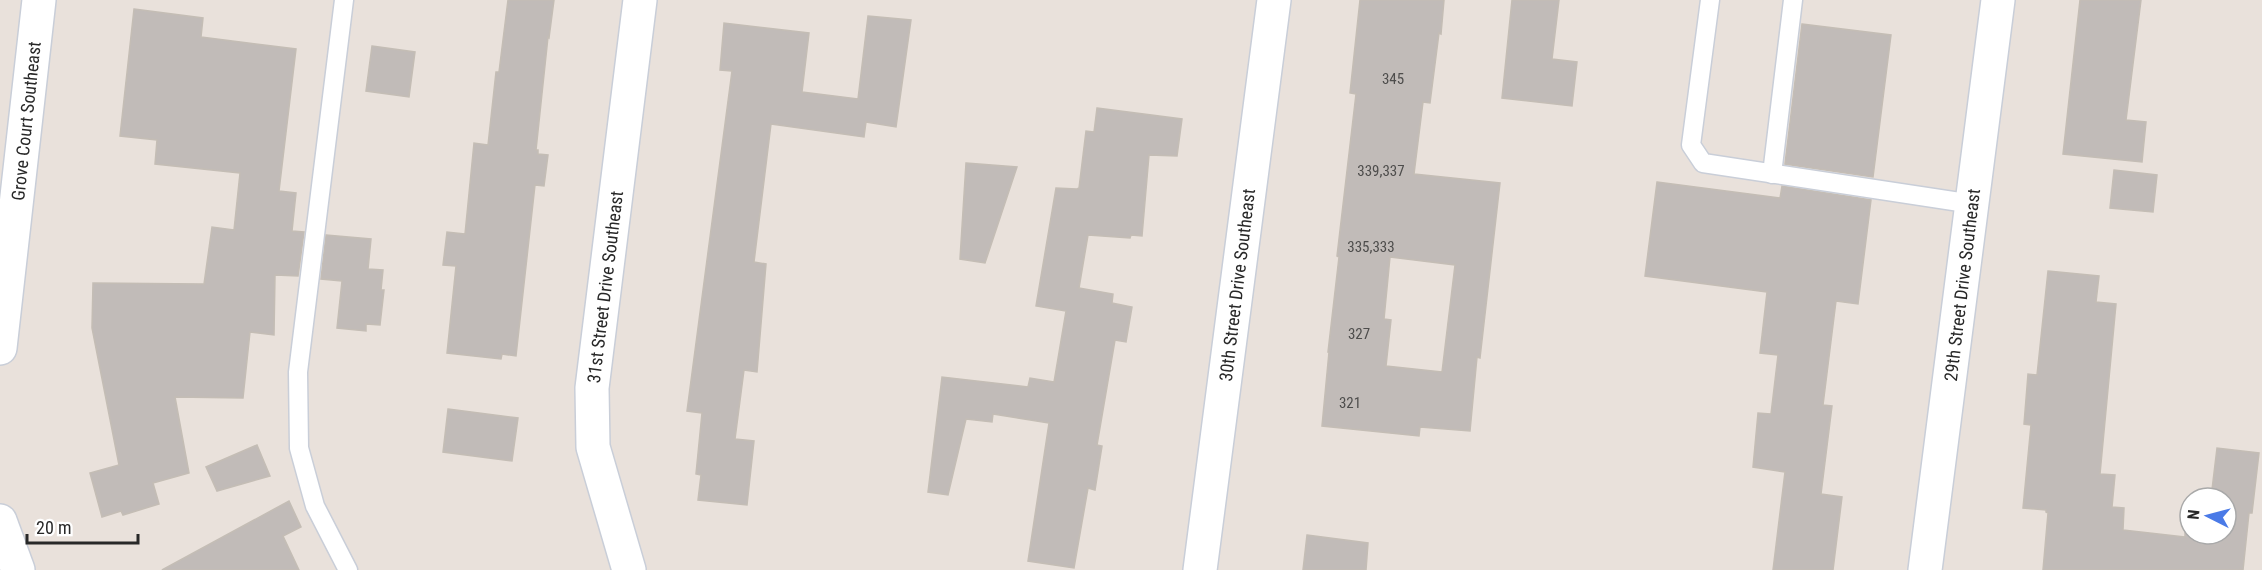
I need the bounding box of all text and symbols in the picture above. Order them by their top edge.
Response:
street label: Grove Court Southeast [7,40,45,202]
house number: 345 [1382,70,1404,88]
house number: 339,337 [1357,162,1405,180]
street label: 30th Street Drive Southeast [1215,187,1259,383]
street label: 29th Street Drive Southeast [1940,187,1984,383]
street label: 31st Street Drive Southeast [583,190,627,384]
house number: 335,333 [1347,238,1395,256]
house number: 327 [1348,325,1370,343]
house number: 321 [1339,394,1361,412]
north arrow [2178,486,2238,546]
scale bar [27,507,138,545]
text: N [2184,509,2204,520]
text: 20 m [36,517,71,538]

